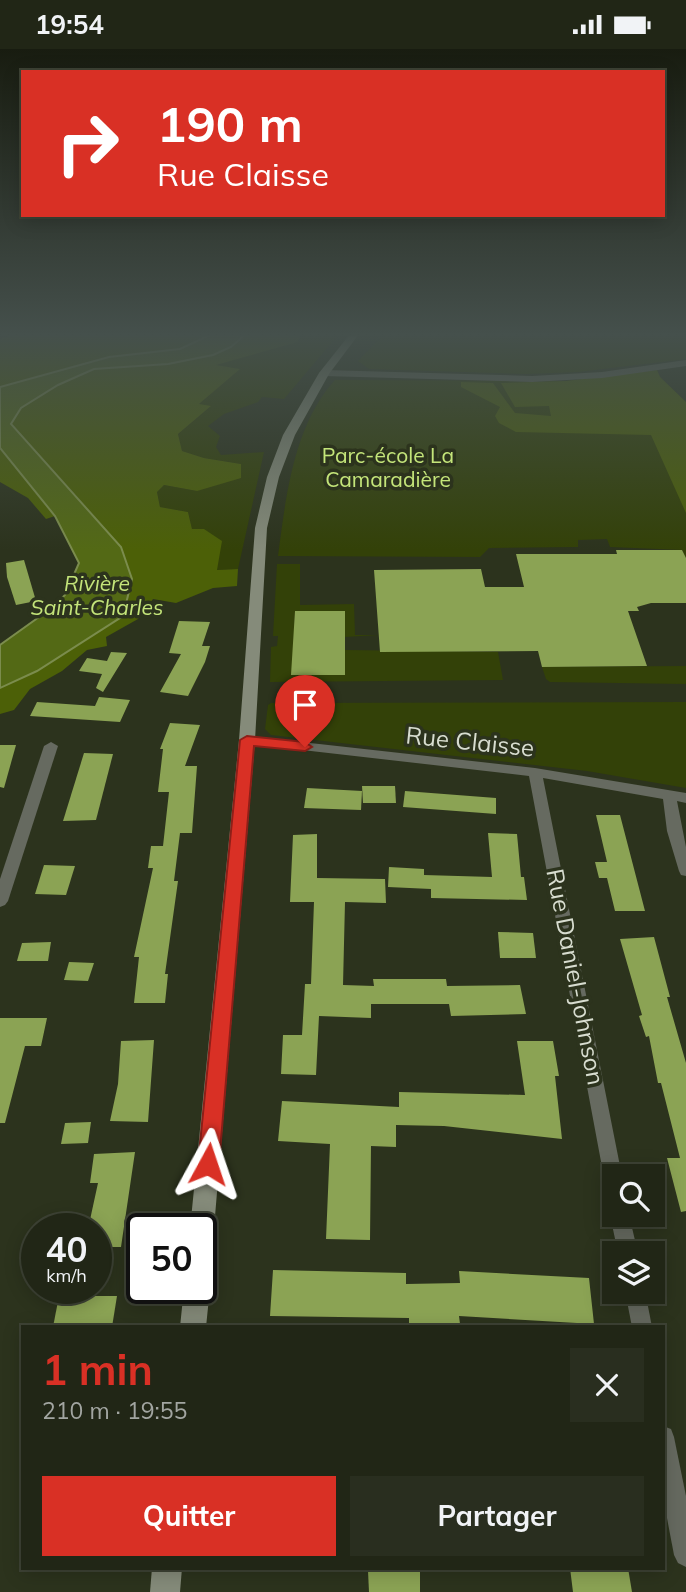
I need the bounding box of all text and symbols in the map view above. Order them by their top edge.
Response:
text: 19:54 [35,8,104,41]
text: 190 m [157,93,303,154]
icon: right [42,98,133,189]
text: Rue Claisse [157,154,329,194]
park label: Parc-école La Camaradière [322,442,454,492]
water label: Rivière Saint-Charles [31,570,163,620]
pin [275,675,335,747]
icon: arrive [286,686,324,724]
street label: Rue Claisse [404,719,536,763]
street label: Rue Daniel-Johnson [540,866,612,1087]
position arrow [171,1127,245,1201]
map controls [602,1164,665,1304]
button: search [602,1164,665,1227]
speed limit sign: 50 [126,1213,217,1304]
text: 40 [45,1227,88,1271]
button: layers [602,1241,665,1304]
text: km/h [46,1264,87,1287]
text: 1 min [42,1343,153,1396]
button: close [570,1348,644,1422]
text: 210 m · 19:55 [42,1396,187,1425]
button: Quitter [42,1476,336,1556]
button: Partager [350,1476,644,1556]

